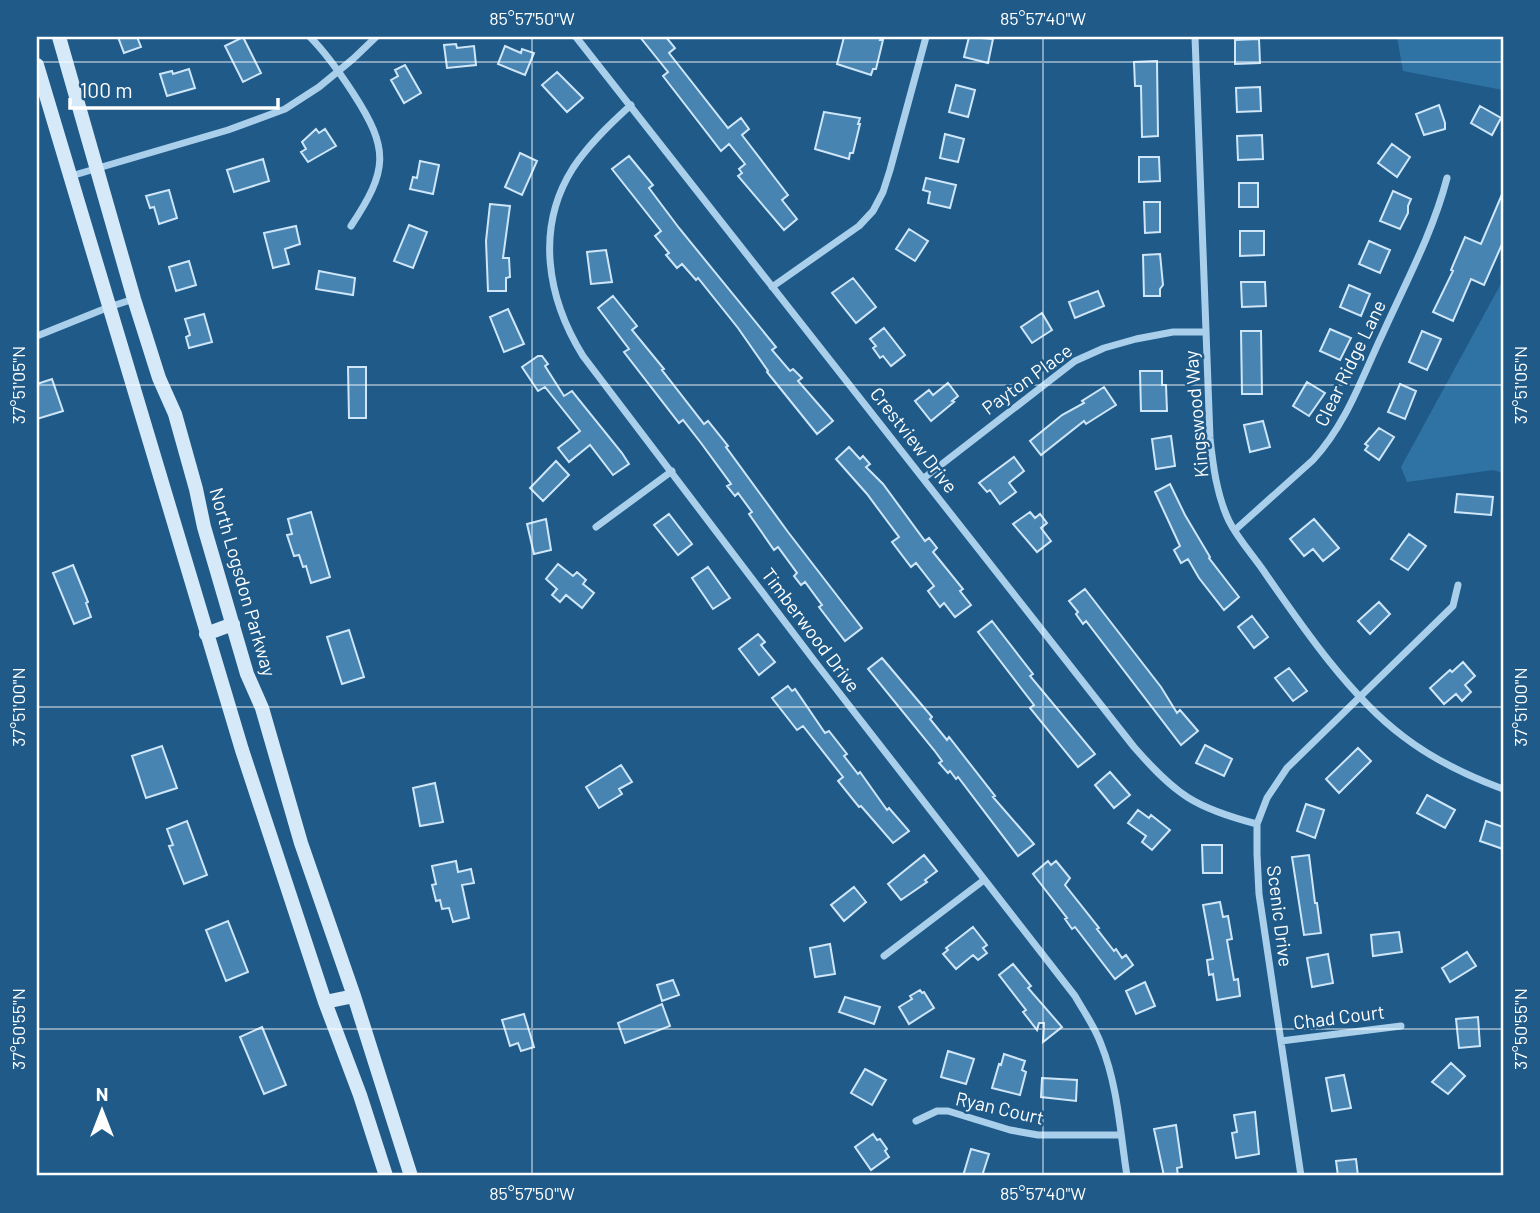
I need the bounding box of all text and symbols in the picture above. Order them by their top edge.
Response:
text: 85°57'50"W [489,7,575,29]
text: 85°57'40"W [1000,7,1086,29]
scale bar [70,66,278,110]
text: 100 m [80,77,133,102]
street label: Clear Ridge Lane [1309,296,1390,430]
street label: Payton Place [977,338,1076,419]
text: 37°51'05"N [7,346,29,424]
text: 37°51'05"N [1509,346,1531,424]
street label: Kingswood Way [1178,349,1213,479]
street label: Crestview Drive [866,382,963,497]
street label: North Logsdon Parkway [205,485,282,679]
street label: Timberwood Drive [757,563,866,696]
text: 37°51'00"N [7,667,29,747]
text: 37°51'00"N [1509,667,1531,747]
street label: Scenic Drive [1263,864,1298,968]
text: 37°50'55"N [7,988,29,1070]
text: 37°50'55"N [1509,988,1531,1070]
street label: Chad Court [1292,999,1386,1034]
north arrow [66,1076,136,1146]
text: N [96,1082,108,1105]
street label: Ryan Court [954,1086,1047,1129]
text: 85°57'50"W [489,1182,575,1204]
text: 85°57'40"W [1000,1182,1086,1204]

